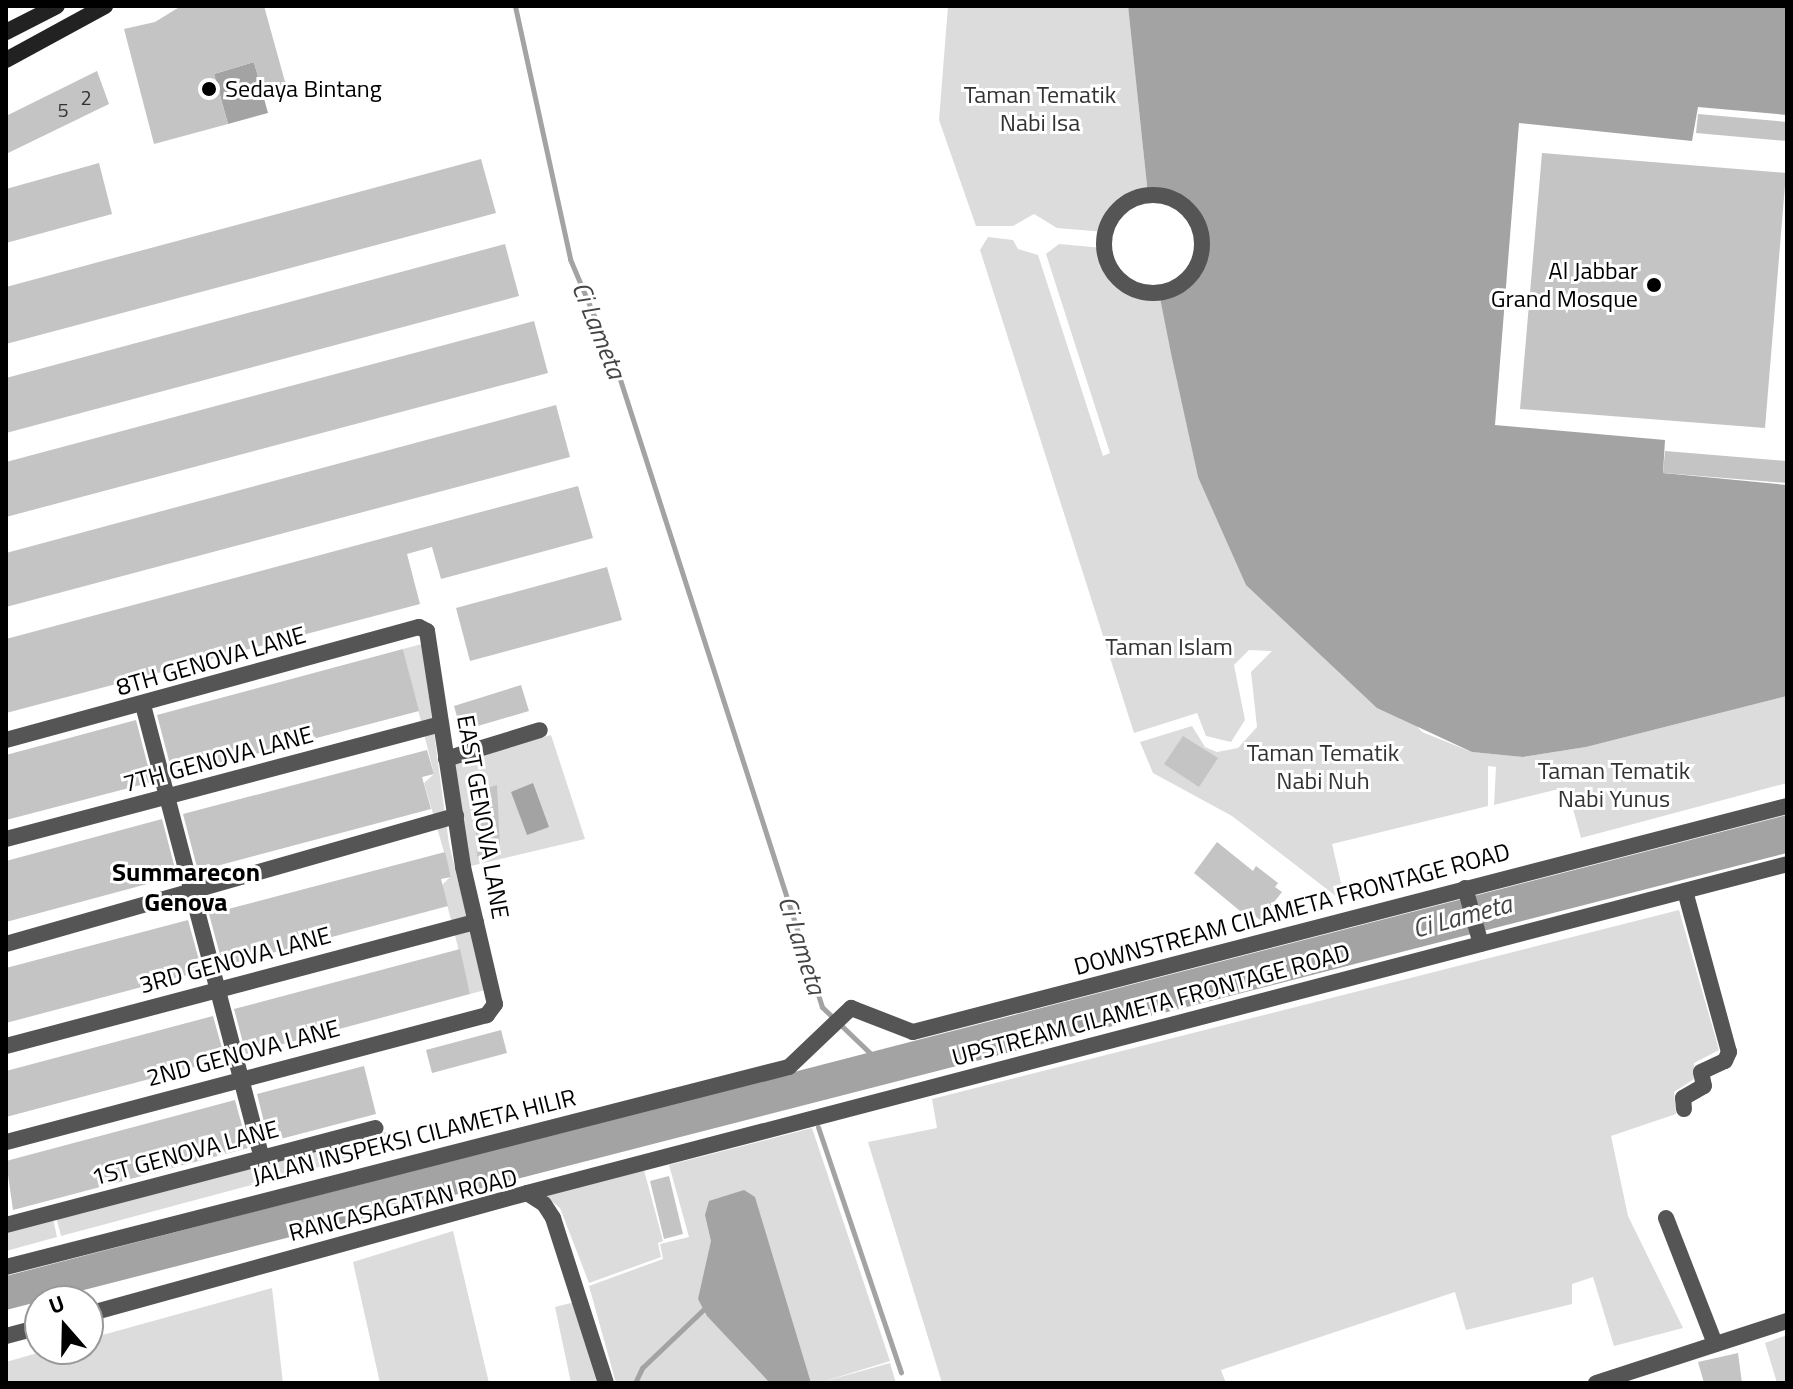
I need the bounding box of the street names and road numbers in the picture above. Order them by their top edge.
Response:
street label: 8TH GENOVA LANE [113,620,309,702]
street label: EAST GENOVA LANE [451,713,515,921]
street label: 7TH GENOVA LANE [120,720,316,798]
street label: DOWNSTREAM CILAMETA FRONTAGE ROAD [1071,837,1513,981]
street label: 3RD GENOVA LANE [136,921,334,999]
street label: UPSTREAM CILAMETA FRONTAGE ROAD [949,938,1353,1072]
street label: 2ND GENOVA LANE [143,1013,343,1093]
street label: JALAN INSPEKSI CILAMETA HILIR [249,1083,579,1191]
street label: 1ST GENOVA LANE [88,1114,282,1192]
street label: RANCASAGATAN ROAD [286,1163,520,1247]

